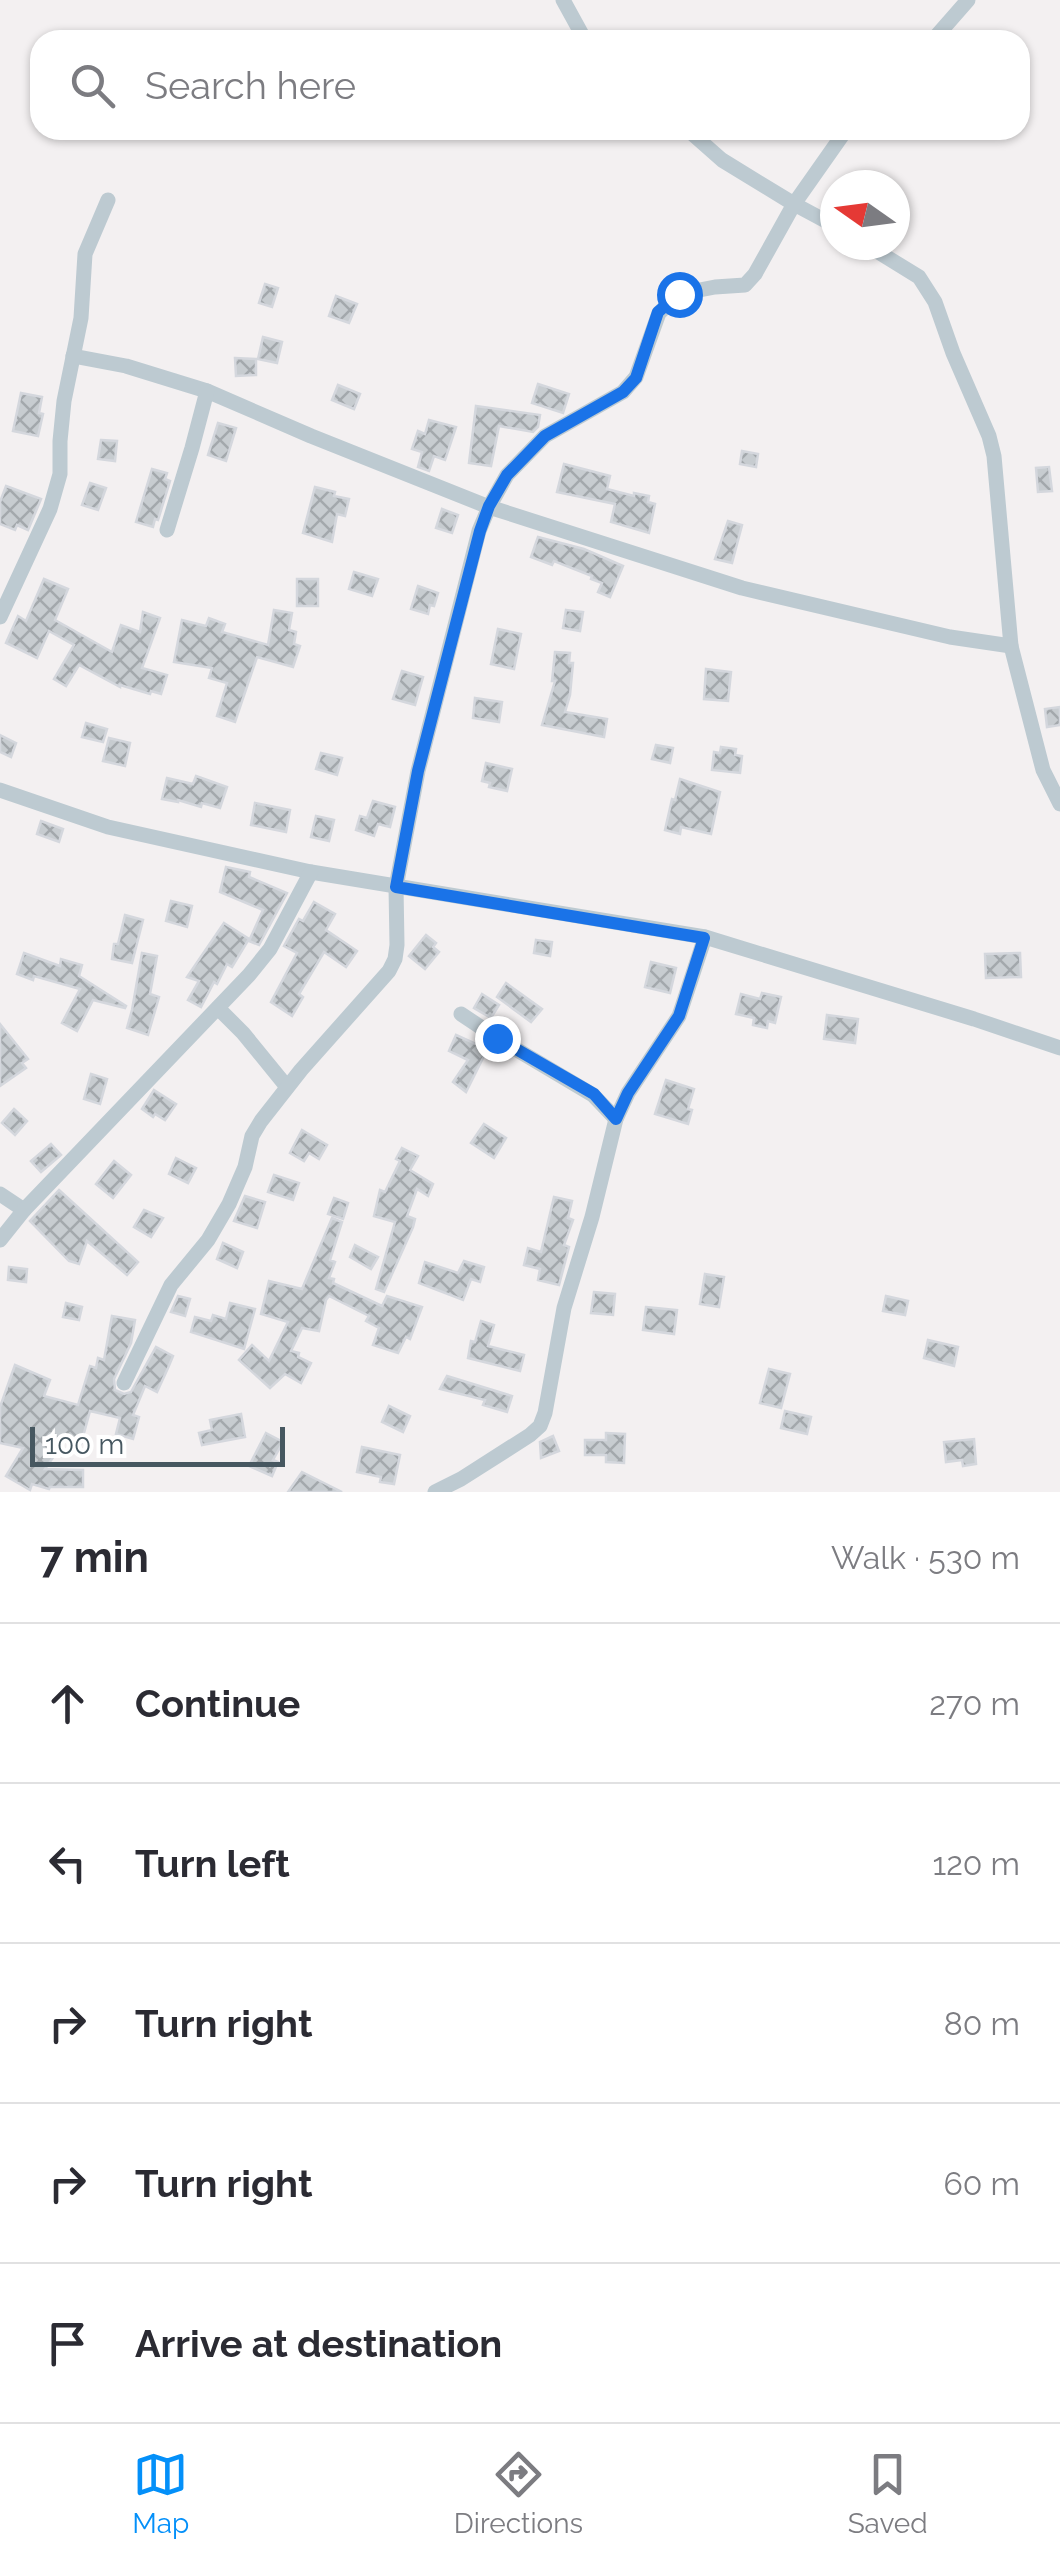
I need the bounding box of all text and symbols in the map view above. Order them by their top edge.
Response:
search box [30,30,1030,140]
icon: search [65,58,120,113]
text: Search here [145,63,356,108]
north arrow [820,170,910,260]
route start [657,272,703,318]
route end [475,1016,521,1062]
scale bar [30,1422,285,1466]
text: 100 m [45,1428,124,1461]
text: 7 min [40,1533,149,1582]
text: Walk · 530 m [831,1539,1020,1576]
icon: ahead [40,1676,95,1731]
text: Continue [135,1681,300,1726]
text: 270 m [929,1685,1020,1722]
icon: left [40,1836,95,1891]
text: Turn left [135,1841,290,1886]
text: 120 m [932,1845,1020,1882]
icon: right [40,1996,95,2051]
text: Turn right [135,2001,312,2046]
text: 80 m [944,2005,1020,2042]
icon: right [40,2156,95,2211]
text: Turn right [135,2161,312,2206]
text: 60 m [944,2165,1020,2202]
icon: arrive [40,2316,95,2371]
text: Arrive at destination [135,2321,502,2366]
tab: Map [132,2447,189,2540]
tab: Directions [454,2447,583,2540]
tab: Saved [848,2447,928,2540]

